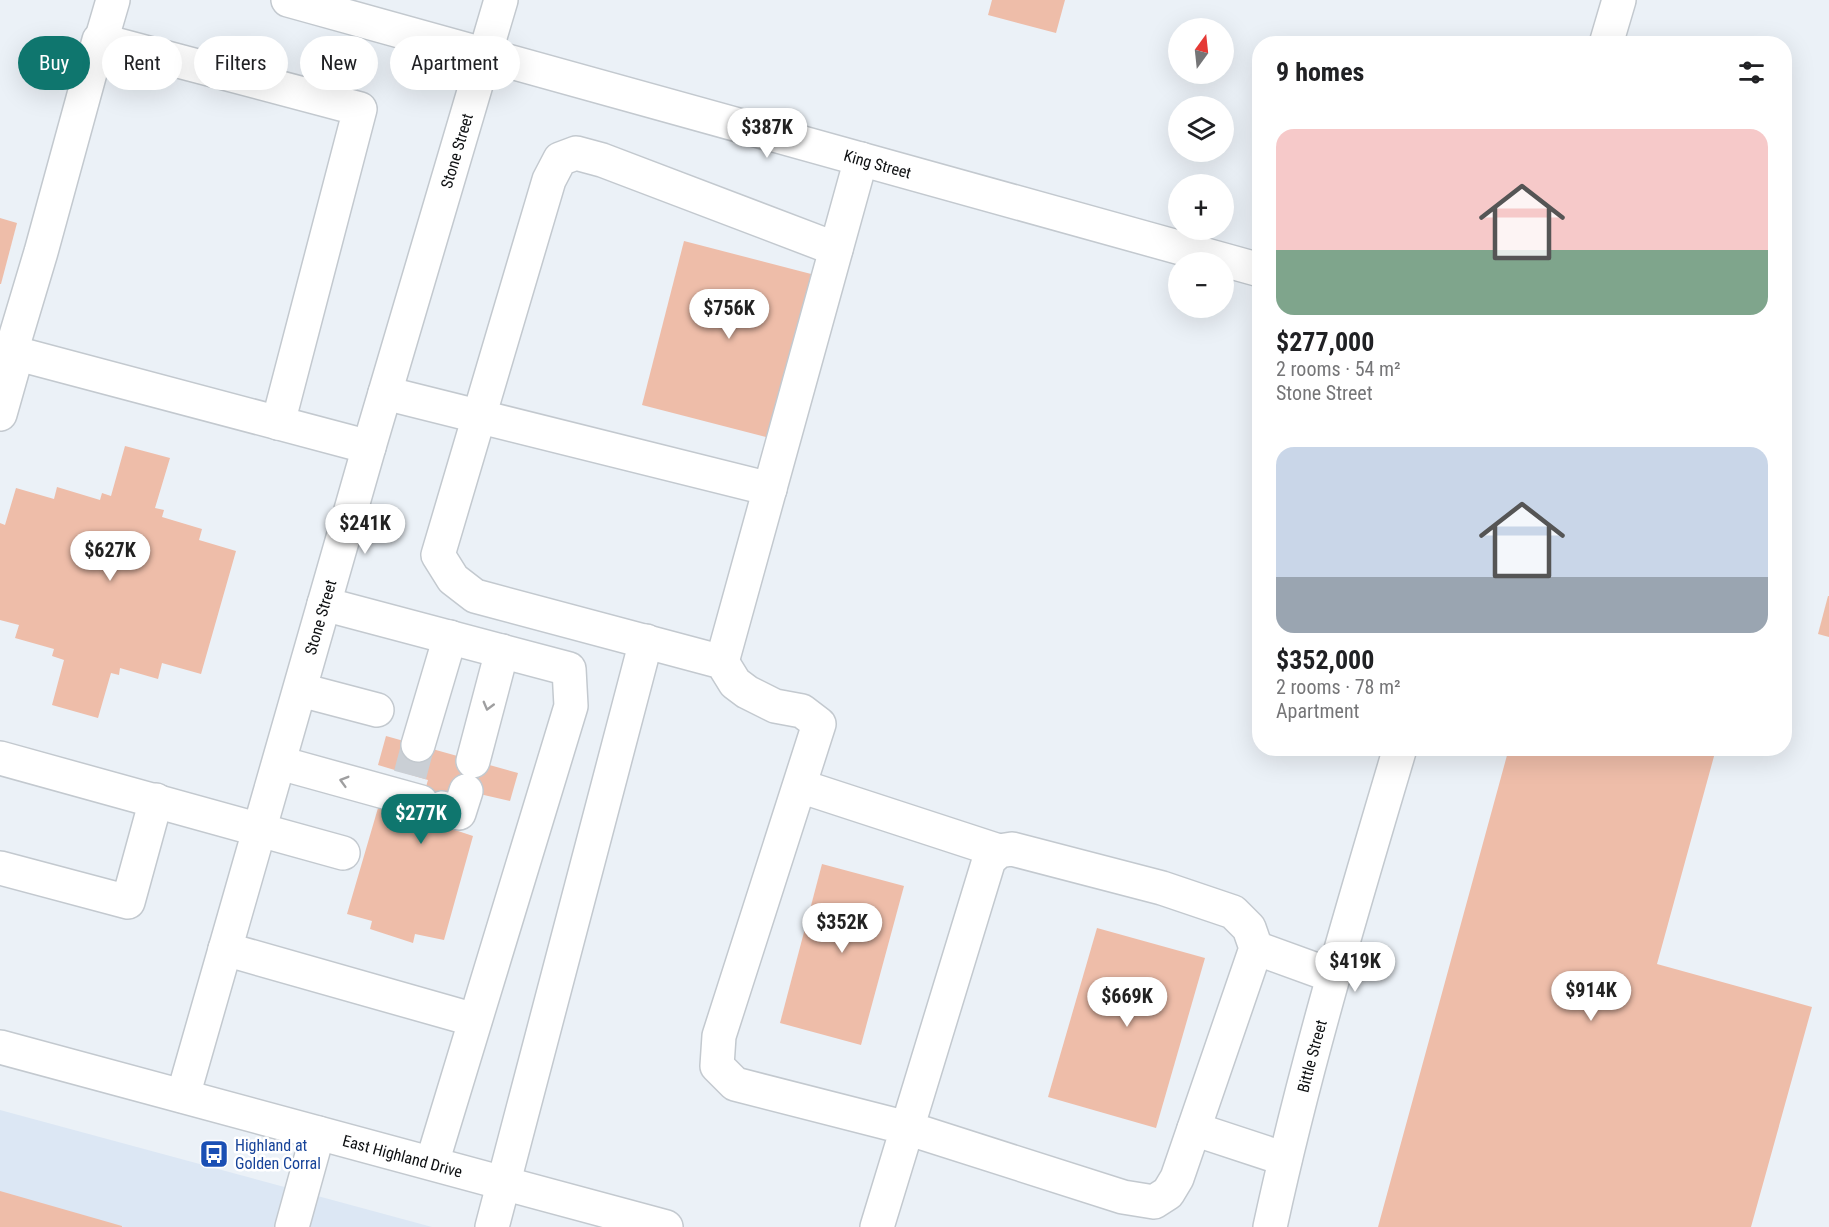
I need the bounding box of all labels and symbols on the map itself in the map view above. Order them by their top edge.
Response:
north arrow [1168,18,1234,84]
pin: $387K [725,108,809,159]
street label: Stone Street [436,111,477,191]
street label: King Street [842,145,914,182]
pin: $756K [687,289,771,340]
pin: $241K [323,504,407,555]
pin: $627K [68,531,152,582]
street label: Stone Street [300,577,340,657]
one-way arrow [482,701,495,711]
one-way arrow [340,776,350,788]
pin: $277K [379,794,463,845]
pin: $352K [800,903,884,954]
pin: $419K [1313,942,1397,993]
pin: $914K [1549,971,1633,1022]
pin: $669K [1085,977,1169,1028]
street label: Bittle Street [1293,1017,1330,1094]
street label: East Highland Drive [341,1131,464,1181]
place label: Highland at Golden Corral [235,1136,321,1173]
bus stop icon: Highland at Golden Corral [198,1138,230,1170]

